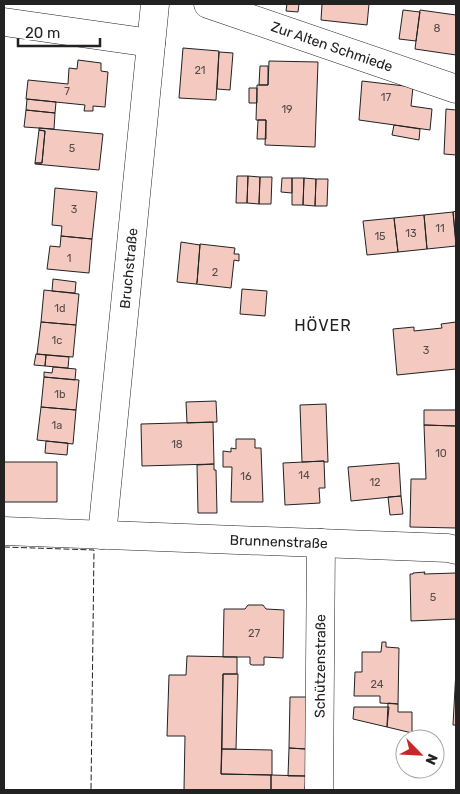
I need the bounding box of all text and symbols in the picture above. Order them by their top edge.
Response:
scale bar [18,15,100,47]
street label: Zur Alten Schmiede [269,18,395,75]
house number: 8 [434,22,441,35]
text: 20 m [25,24,60,42]
house number: 21 [194,64,206,77]
house number: 7 [64,85,70,98]
house number: 17 [381,91,392,104]
house number: 19 [281,103,293,116]
house number: 5 [69,142,76,155]
house number: 3 [71,203,78,216]
house number: 11 [435,222,445,235]
street label: Bruchstraße [116,227,141,310]
house number: 13 [405,227,417,240]
house number: 15 [374,230,386,243]
house number: 1 [67,252,71,265]
house number: 2 [212,266,218,279]
house number: 1d [54,302,66,315]
district label: HÖVER [294,316,352,335]
house number: 1c [52,334,62,347]
house number: 3 [423,344,430,357]
house number: 1b [54,388,66,401]
house number: 1a [52,419,62,432]
house number: 18 [171,438,183,451]
house number: 10 [435,447,447,460]
house number: 14 [298,469,310,482]
house number: 16 [240,470,252,483]
house number: 12 [369,476,381,489]
street label: Brunnenstraße [229,531,328,552]
house number: 5 [430,591,437,604]
street label: Schützenstraße [311,614,329,718]
house number: 27 [248,627,260,640]
house number: 24 [370,678,384,691]
north arrow [395,729,445,779]
text: N [422,751,441,767]

